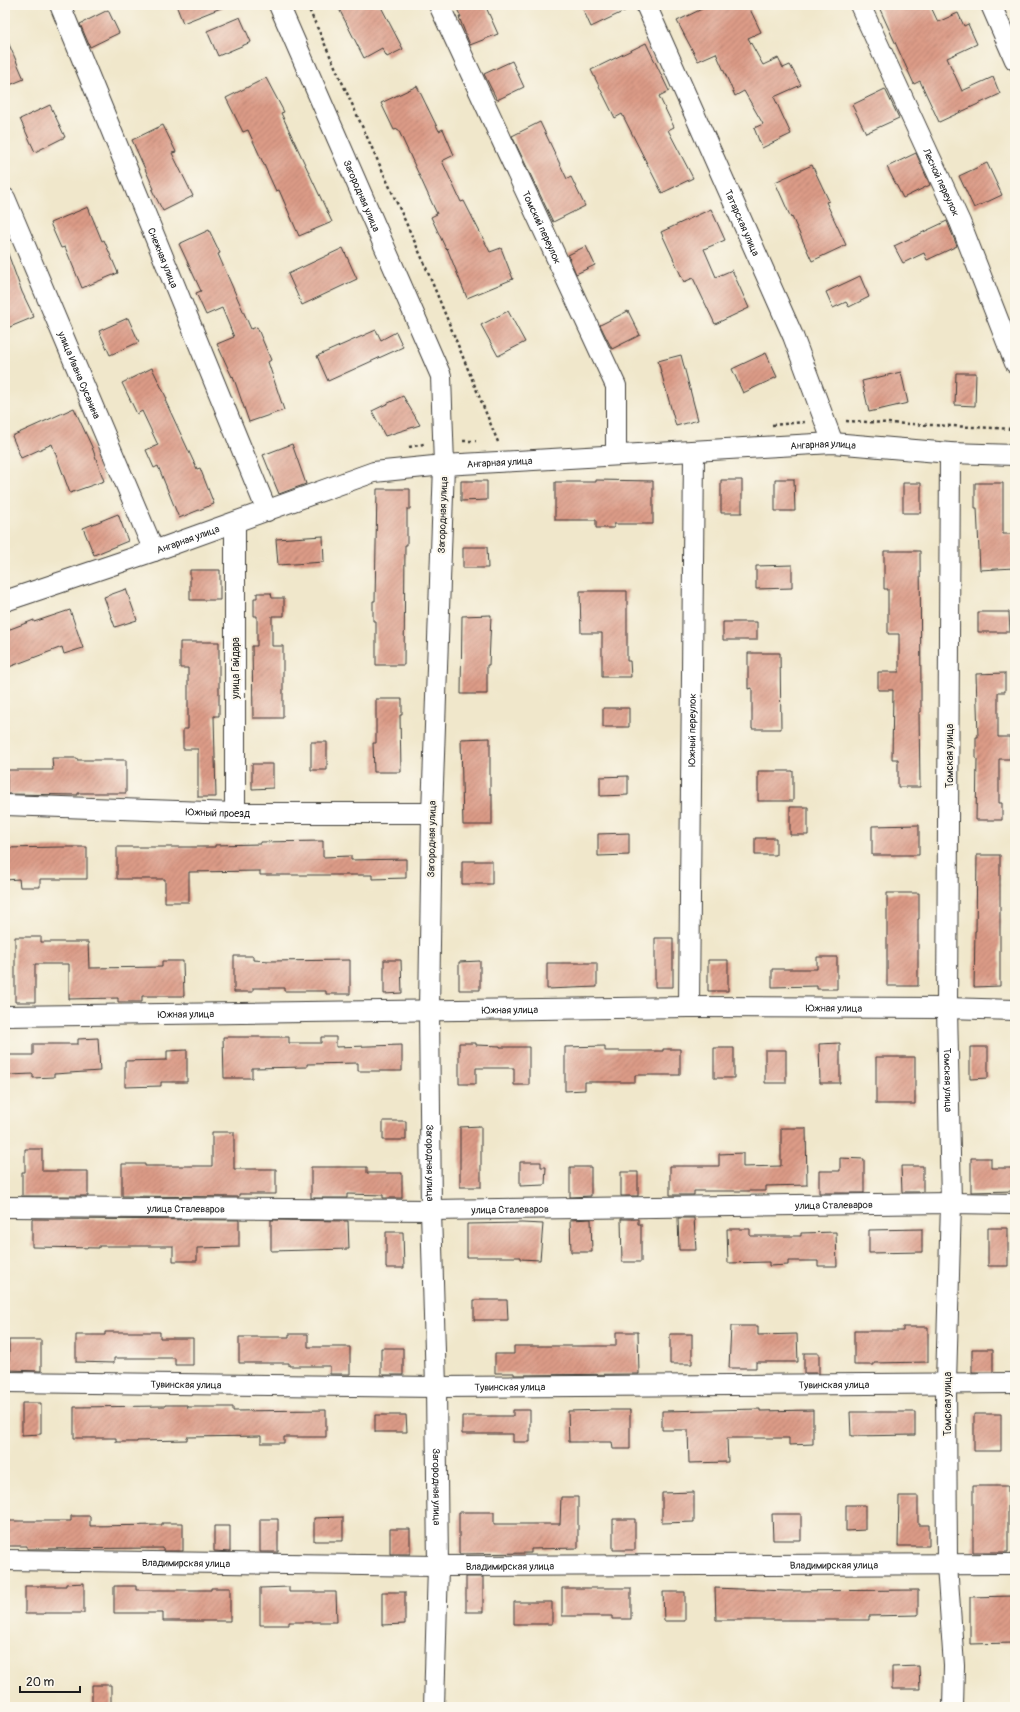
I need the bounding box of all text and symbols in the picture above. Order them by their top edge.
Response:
street label: Лесной переулок [920,146,961,218]
street label: Загородная улица [340,158,382,234]
street label: Татарская улица [722,188,762,258]
street label: Томский переулок [519,189,563,266]
street label: Снежная улица [145,226,180,290]
street label: улица Ивана Сусанина [55,329,103,421]
street label: Ангарная улица [790,438,857,452]
street label: Ангарная улица [467,455,533,471]
street label: Загородная улица [436,476,450,554]
street label: Ангарная улица [155,523,221,557]
street label: улица Гайдара [230,637,242,700]
street label: Южный переулок [686,693,699,767]
street label: Томская улица [944,724,956,788]
street label: Загородная улица [425,800,439,878]
street label: Южный проезд [185,806,250,820]
street label: Южная улица [806,1002,863,1015]
street label: Южная улица [482,1004,539,1017]
street label: Южная улица [158,1008,215,1021]
street label: Томская улица [941,1048,954,1113]
street label: Загородная улица [423,1124,436,1202]
street label: улица Сталеваров [794,1199,873,1212]
street label: улица Сталеваров [146,1203,225,1216]
street label: улица Сталеваров [470,1203,549,1216]
street label: Томская улица [942,1372,954,1436]
street label: Тувинская улица [150,1379,222,1392]
street label: Тувинская улица [798,1379,870,1391]
street label: Тувинская улица [474,1381,546,1394]
street label: Загородная улица [430,1448,443,1526]
street label: Владимирская улица [142,1557,231,1570]
street label: Владимирская улица [790,1559,879,1572]
street label: Владимирская улица [466,1561,555,1573]
scale bar [20,1668,80,1694]
text: 20 m [26,1675,55,1690]

